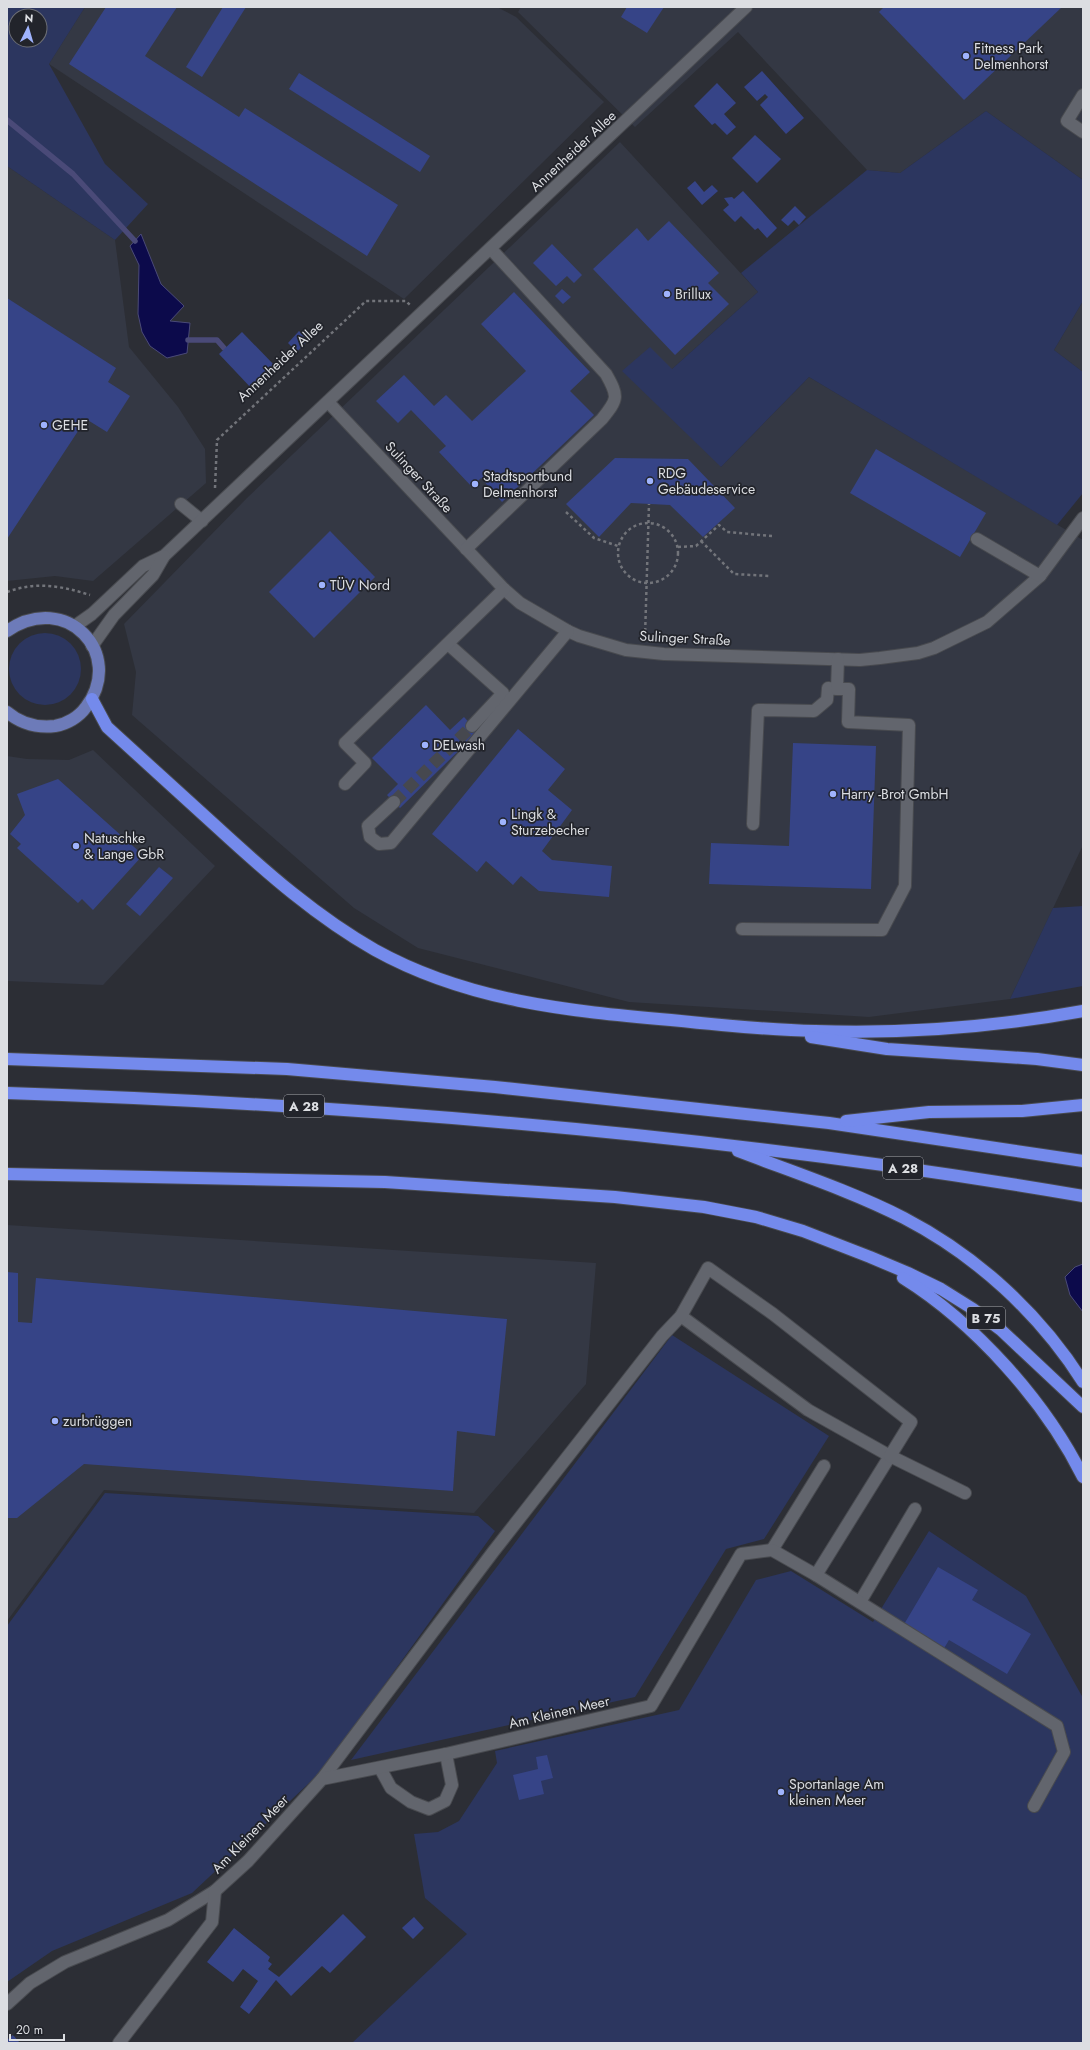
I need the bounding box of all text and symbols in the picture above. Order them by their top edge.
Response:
north arrow [8,8,48,48]
text: N [24,10,34,26]
place label: Fitness Park Delmenhorst [974,38,1049,74]
marker: Fitness Park Delmenhorst [961,51,971,61]
street label: Annenheider Allee [526,106,620,196]
place label: Brillux [675,284,711,304]
marker: Brillux [662,289,672,299]
street label: Annenheider Allee [233,316,327,406]
place label: GEHE [52,415,88,435]
marker: GEHE [39,420,49,430]
street label: Sulinger Straße [381,437,457,517]
place label: RDG Gebäudeservice [658,463,755,499]
place label: Stadtsportbund Delmenhorst [483,466,572,502]
marker: RDG Gebäudeservice [645,476,655,486]
marker: Stadtsportbund Delmenhorst [470,479,480,489]
place label: TÜV Nord [330,575,390,595]
marker: TÜV Nord [317,580,327,590]
street label: Sulinger Straße [639,626,731,650]
place label: DELwash [433,735,485,755]
marker: DELwash [420,740,430,750]
place label: Harry -Brot GmbH [841,784,948,804]
marker: Harry -Brot GmbH [828,789,838,799]
place label: Lingk & Sturzebecher [511,804,589,840]
marker: Lingk & Sturzebecher [498,817,508,827]
place label: Natuschke & Lange GbR [84,828,164,864]
marker: Natuschke & Lange GbR [71,841,81,851]
road number: A 28 [284,1095,324,1117]
road number: A 28 [883,1157,923,1179]
road number: B 75 [967,1307,1005,1329]
place label: zurbrüggen [63,1411,132,1431]
marker: zurbrüggen [50,1416,60,1426]
street label: Am Kleinen Meer [507,1691,612,1733]
place label: Sportanlage Am kleinen Meer [789,1774,884,1810]
marker: Sportanlage Am kleinen Meer [776,1787,786,1797]
street label: Am Kleinen Meer [207,1790,293,1878]
scale bar [10,2016,64,2042]
text: 20 m [16,2021,43,2039]

